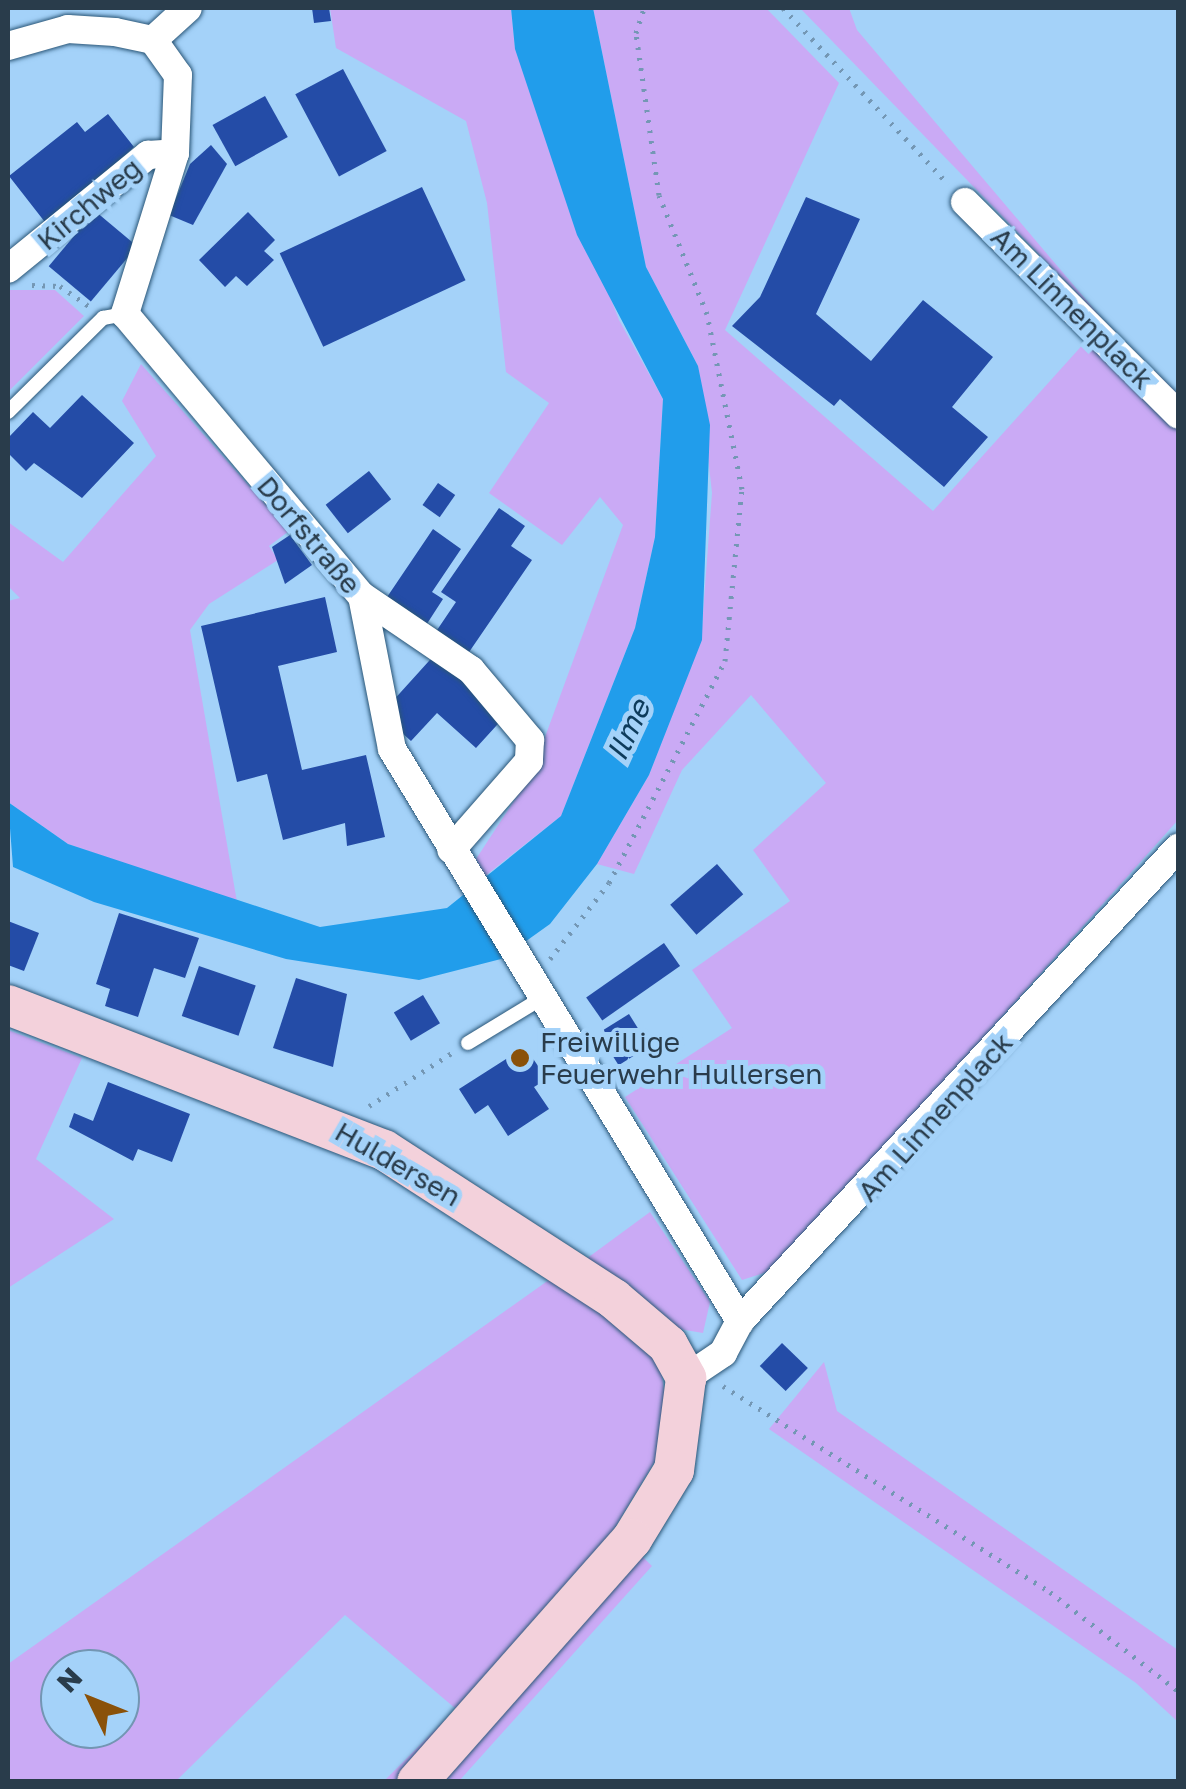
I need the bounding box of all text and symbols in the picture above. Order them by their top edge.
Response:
street label: Kirchweg [30,151,148,257]
street label: Am Linnenplack [984,220,1160,396]
street label: Dorfstraße [250,469,368,601]
water label: Ilme [598,694,658,766]
place label: Freiwillige Feuerwehr Hullersen [540,1025,822,1091]
street label: Am Linnenplack [851,1026,1019,1208]
marker: Freiwillige Feuerwehr Hullersen [509,1047,531,1069]
street label: Huldersen [329,1115,467,1213]
north arrow [40,1649,140,1749]
text: N [50,1661,88,1699]

